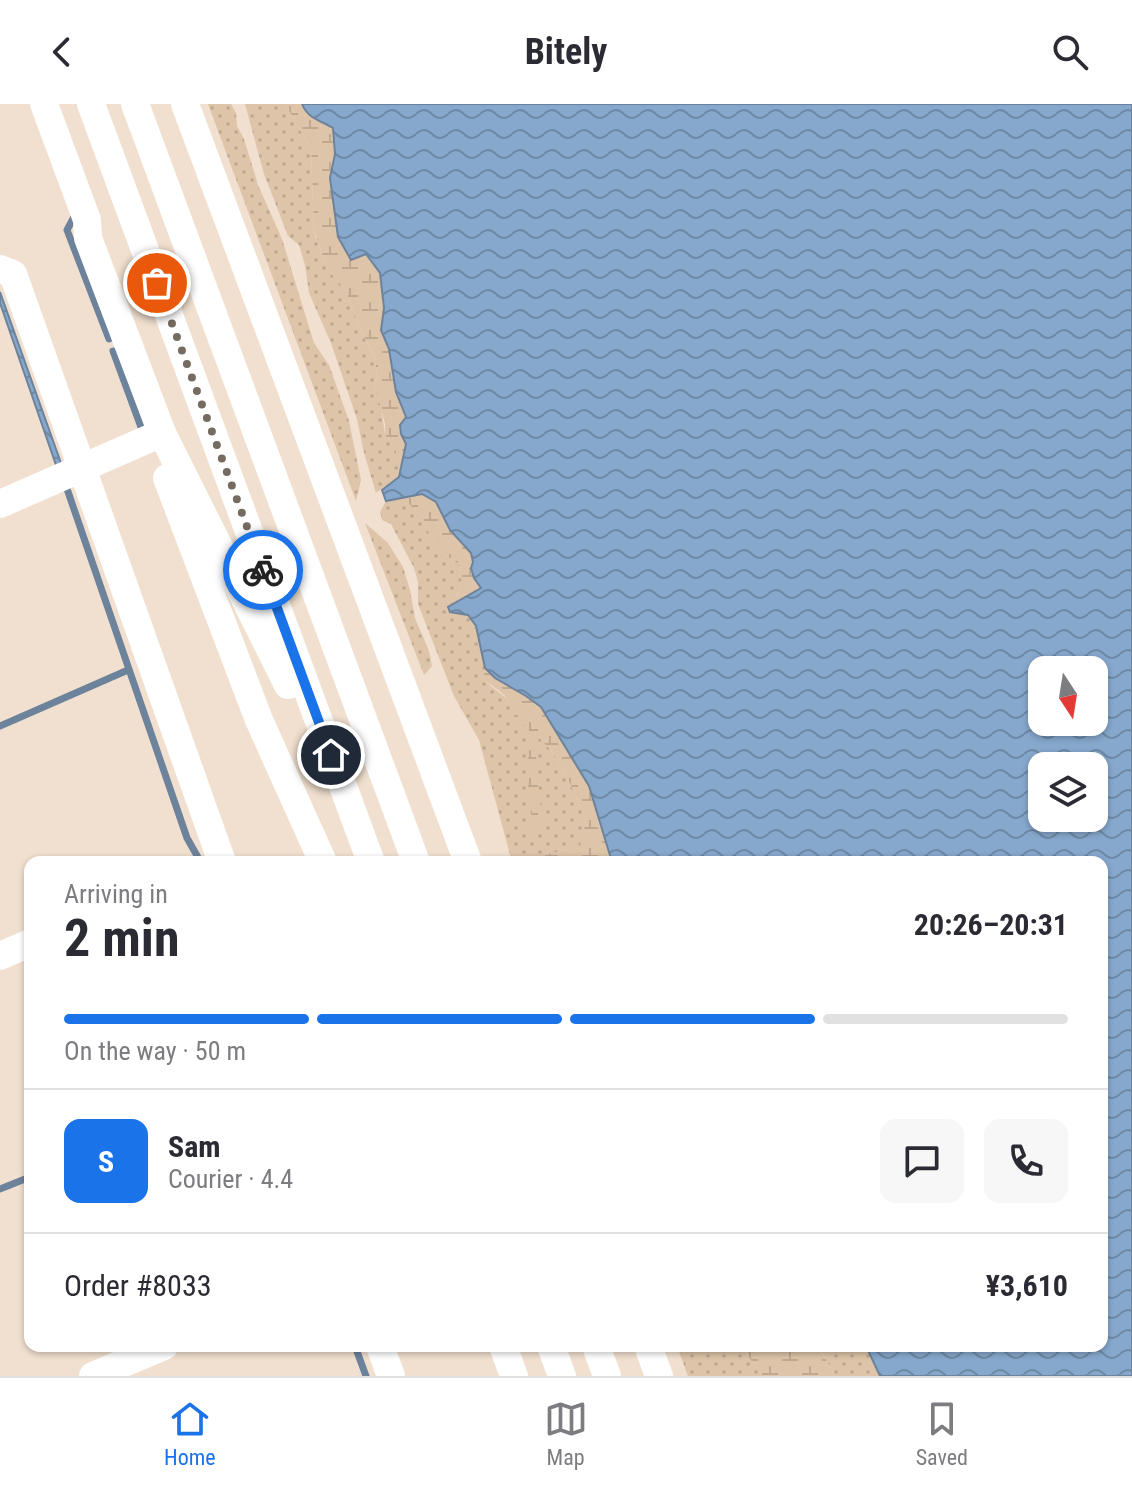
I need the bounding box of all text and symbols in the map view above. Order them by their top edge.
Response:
icon: back [40,30,84,74]
icon: search [1048,30,1092,74]
text: Bitely [525,31,607,73]
pin [123,249,191,317]
icon: bag [135,261,179,305]
courier [223,530,303,610]
icon: bike [241,548,285,592]
north arrow [1028,656,1108,736]
map controls [1028,656,1108,832]
pin [297,721,365,789]
icon: home [309,733,353,777]
button: layers [1028,752,1108,832]
text: Arriving in [64,879,168,909]
text: 20:26–20:31 [914,907,1068,942]
text: 2 min [64,908,180,969]
text: On the way · 50 m [64,1036,246,1066]
button: chat [880,1119,964,1203]
button: phone [984,1119,1068,1203]
text: Sam [168,1129,221,1164]
text: S [98,1144,114,1179]
text: Courier · 4.4 [168,1164,293,1194]
text: Order #8033 [64,1268,212,1303]
text: ¥3,610 [986,1268,1068,1303]
tab: Home [164,1397,216,1470]
tab: Map [544,1397,588,1470]
tab: Saved [916,1397,968,1470]

